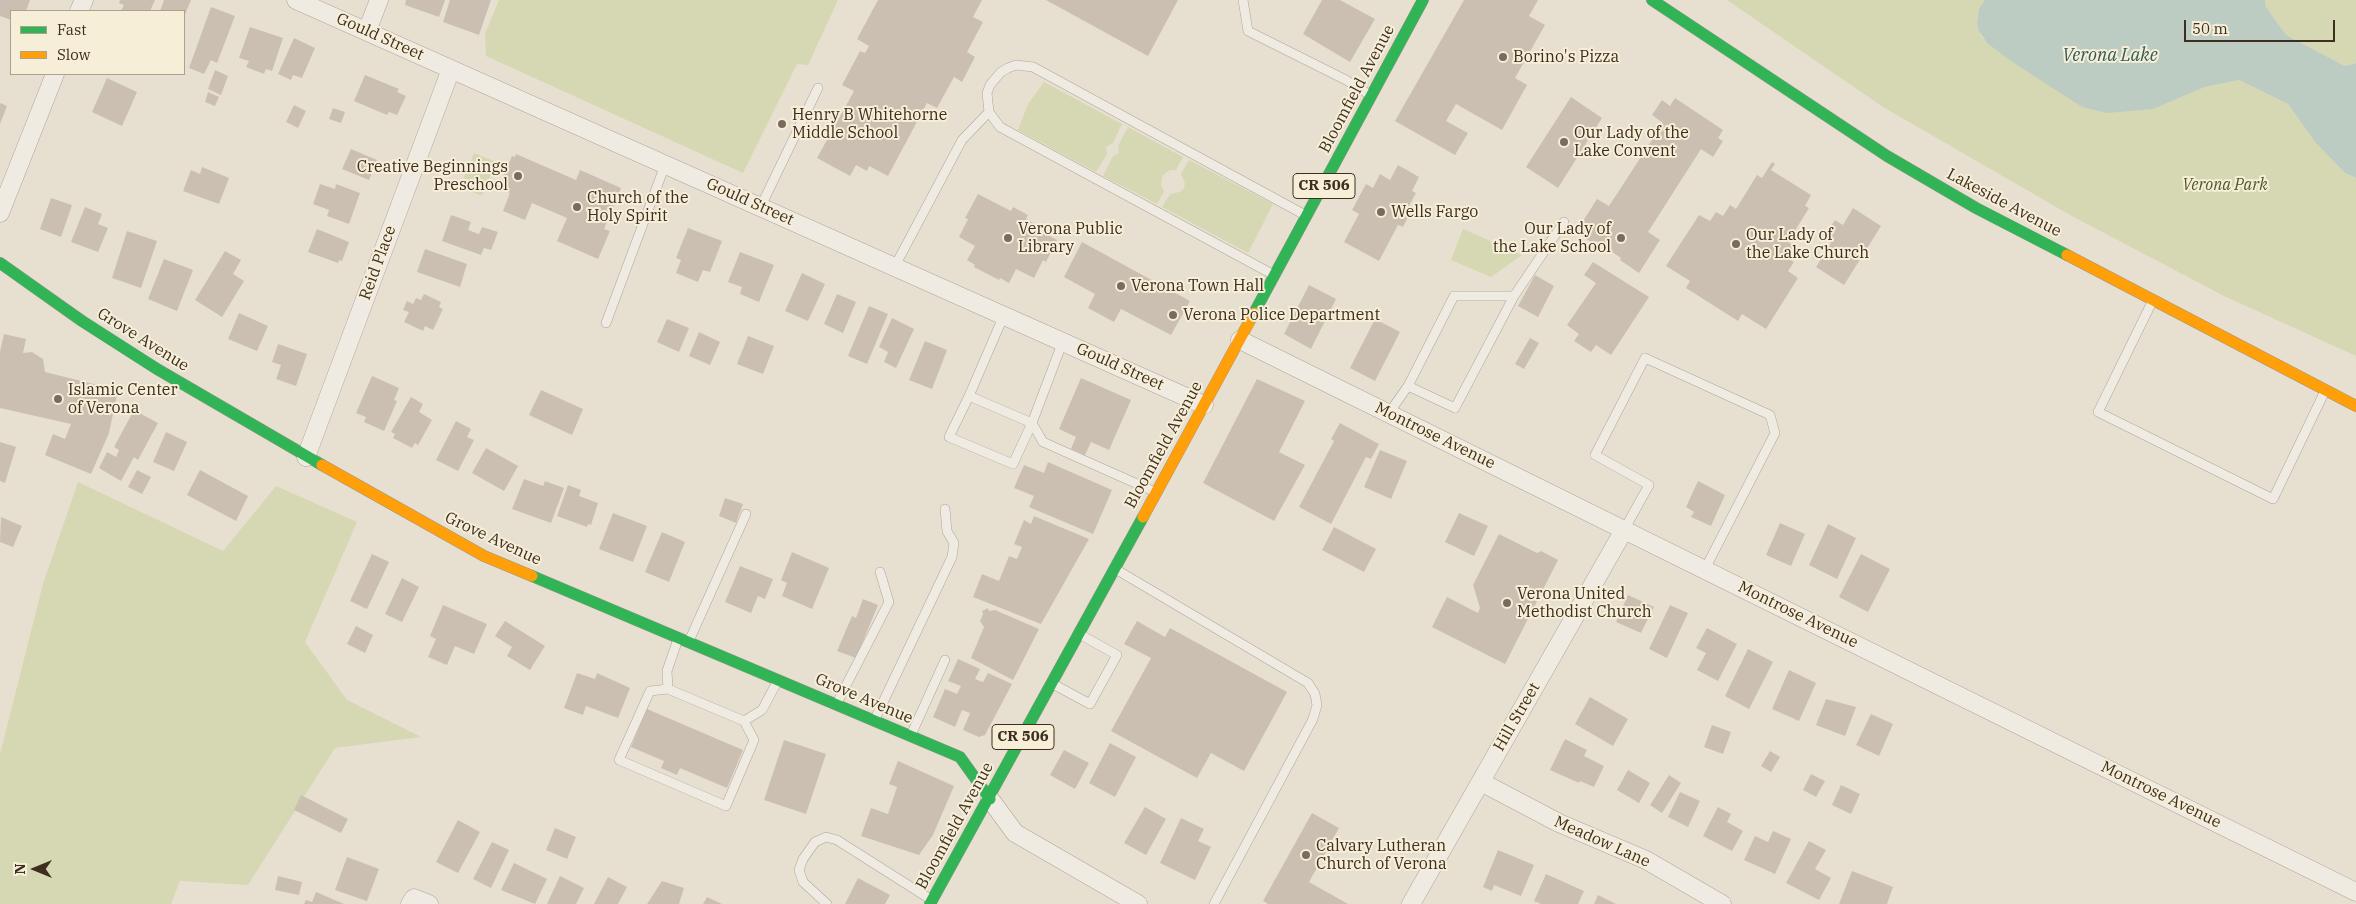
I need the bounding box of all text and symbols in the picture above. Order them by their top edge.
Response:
street label: Gould Street [333,9,427,65]
legend [10,10,185,75]
scale bar [2186,10,2337,42]
text: 50 m [2192,19,2228,38]
text: Fast [57,20,87,39]
street label: Bloomfield Avenue [1315,22,1399,156]
text: Slow [57,45,90,64]
water label: Verona Lake [2062,45,2158,67]
place label: Borino's Pizza [1513,47,1619,67]
marker: Borino's Pizza [1497,51,1509,63]
place label: Henry B Whitehorne Middle School [792,105,947,143]
marker: Henry B Whitehorne Middle School [776,118,788,130]
place label: Our Lady of the Lake Convent [1574,123,1689,161]
marker: Our Lady of the Lake Convent [1558,136,1570,148]
place label: Creative Beginnings Preschool [357,157,508,195]
street label: Lakeside Avenue [1943,165,2065,241]
marker: Creative Beginnings Preschool [512,170,524,182]
street label: Gould Street [703,174,797,230]
road number: CR 506 [1293,174,1355,198]
park label: Verona Park [2182,175,2268,195]
place label: Church of the Holy Spirit [587,188,689,226]
marker: Church of the Holy Spirit [571,201,583,213]
place label: Wells Fargo [1391,202,1478,222]
marker: Wells Fargo [1375,206,1387,218]
place label: Verona Public Library [1018,219,1123,257]
place label: Our Lady of the Lake School [1493,219,1611,257]
street label: Reid Place [356,223,400,303]
place label: Our Lady of the Lake Church [1746,225,1869,263]
marker: Verona Public Library [1002,232,1014,244]
marker: Our Lady of the Lake School [1615,232,1627,244]
marker: Our Lady of the Lake Church [1730,238,1742,250]
place label: Verona Town Hall [1131,276,1264,296]
marker: Verona Town Hall [1115,280,1127,292]
street label: Grove Avenue [94,304,192,376]
place label: Verona Police Department [1183,305,1380,325]
marker: Verona Police Department [1167,309,1179,321]
street label: Gould Street [1073,339,1167,395]
street label: Bloomfield Avenue [1121,378,1207,512]
place label: Islamic Center of Verona [68,380,177,418]
marker: Islamic Center of Verona [52,393,64,405]
street label: Montrose Avenue [1372,399,1498,473]
street label: Grove Avenue [442,508,544,570]
street label: Montrose Avenue [1735,578,1861,652]
place label: Verona United Methodist Church [1517,584,1652,622]
marker: Verona United Methodist Church [1501,597,1513,609]
street label: Grove Avenue [812,670,916,728]
street label: Hill Street [1490,679,1544,755]
road number: CR 506 [992,724,1054,750]
street label: Montrose Avenue [2098,758,2224,832]
street label: Bloomfield Avenue [912,759,998,893]
street label: Meadow Lane [1551,812,1653,872]
place label: Calvary Lutheran Church of Verona [1316,836,1447,874]
north arrow [10,844,60,894]
marker: Calvary Lutheran Church of Verona [1300,849,1312,861]
text: N [11,863,29,875]

